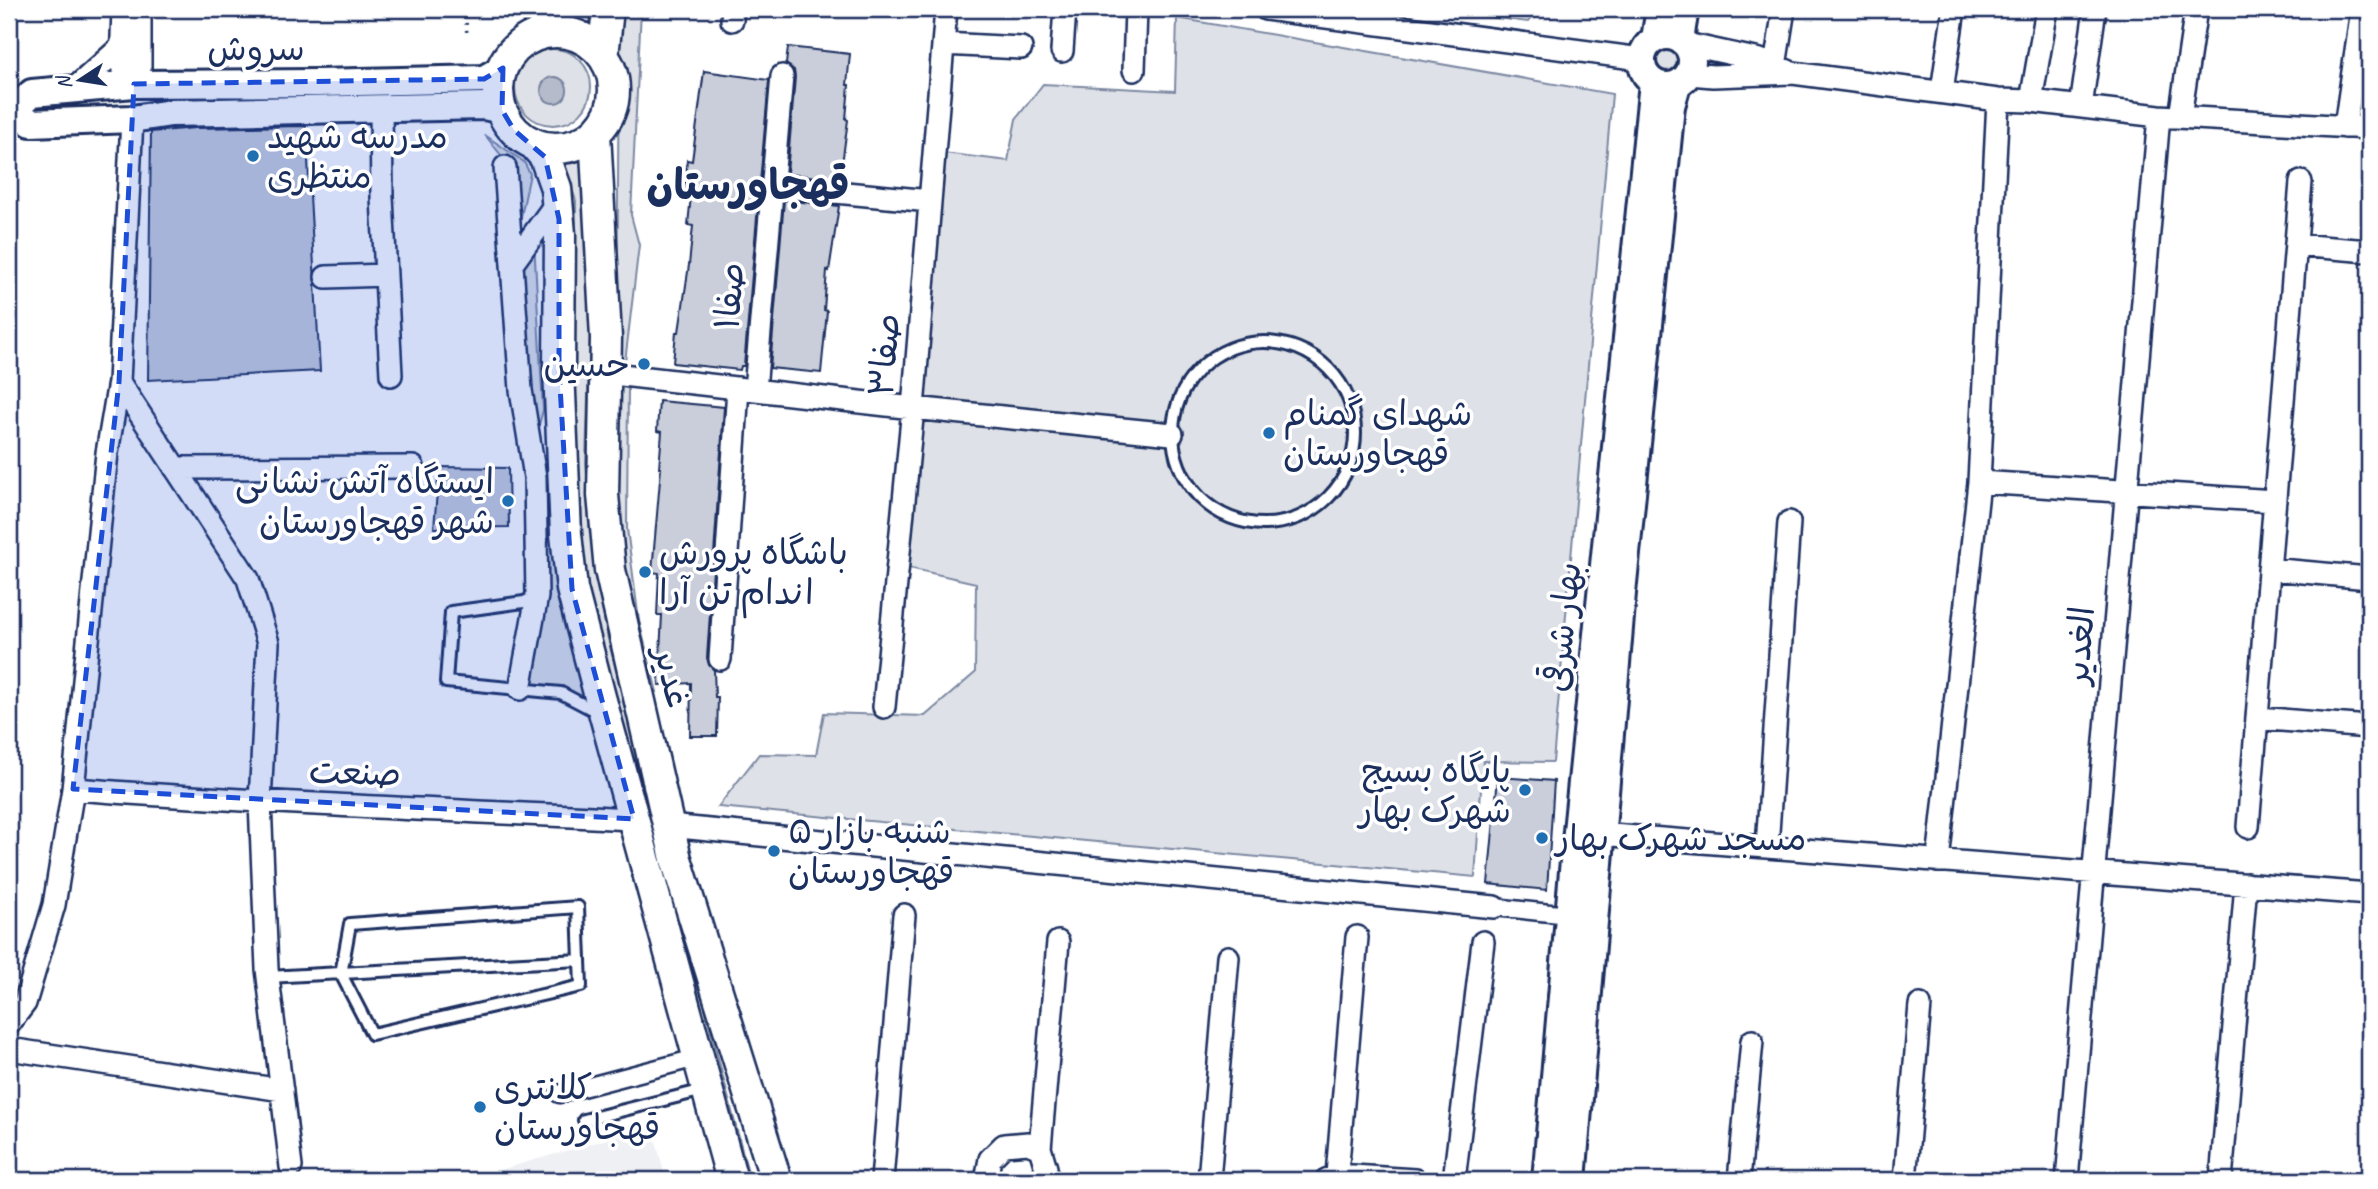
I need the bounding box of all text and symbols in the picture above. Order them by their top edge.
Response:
street label: سروش [207,26,305,71]
north arrow [46,46,116,116]
text: N [51,72,77,92]
place label: مدرسه شهید منتظری [267,114,448,199]
marker: مدرسه شهید منتظری [245,148,261,164]
district label: قهجاورستان [646,159,850,212]
street label: صفا۱ [704,261,755,332]
street label: صفا۳ [858,312,911,398]
place label: حسین [543,342,630,387]
marker: حسین [636,356,652,372]
place label: شهدای گمنام قهجاورستان [1283,391,1472,476]
marker: شهدای گمنام قهجاورستان [1261,425,1277,441]
place label: ایستگاه آتش نشانی شهر قهجاورستان [235,459,494,544]
marker: ایستگاه آتش نشانی شهر قهجاورستان [500,493,516,509]
place label: باشگاه پرورش اندام تن آرا [659,530,848,619]
street label: بهار شرقی [1533,560,1592,694]
marker: باشگاه پرورش اندام تن آرا [637,564,653,580]
street label: الغدیر [2053,604,2105,689]
street label: غدیر [643,639,701,712]
street label: صنعت [308,748,402,797]
place label: پایگاه بسیج شهرک بهار [1356,748,1511,833]
marker: پایگاه بسیج شهرک بهار [1517,782,1533,798]
place label: ۵ شنبه بازار قهجاورستان [788,809,954,894]
place label: مسجد شهرک بهار [1553,816,1806,861]
marker: مسجد شهرک بهار [1534,830,1550,846]
marker: ۵ شنبه بازار قهجاورستان [766,843,782,859]
place label: کلانتری قهجاورستان [494,1065,660,1150]
marker: کلانتری قهجاورستان [472,1099,488,1115]

